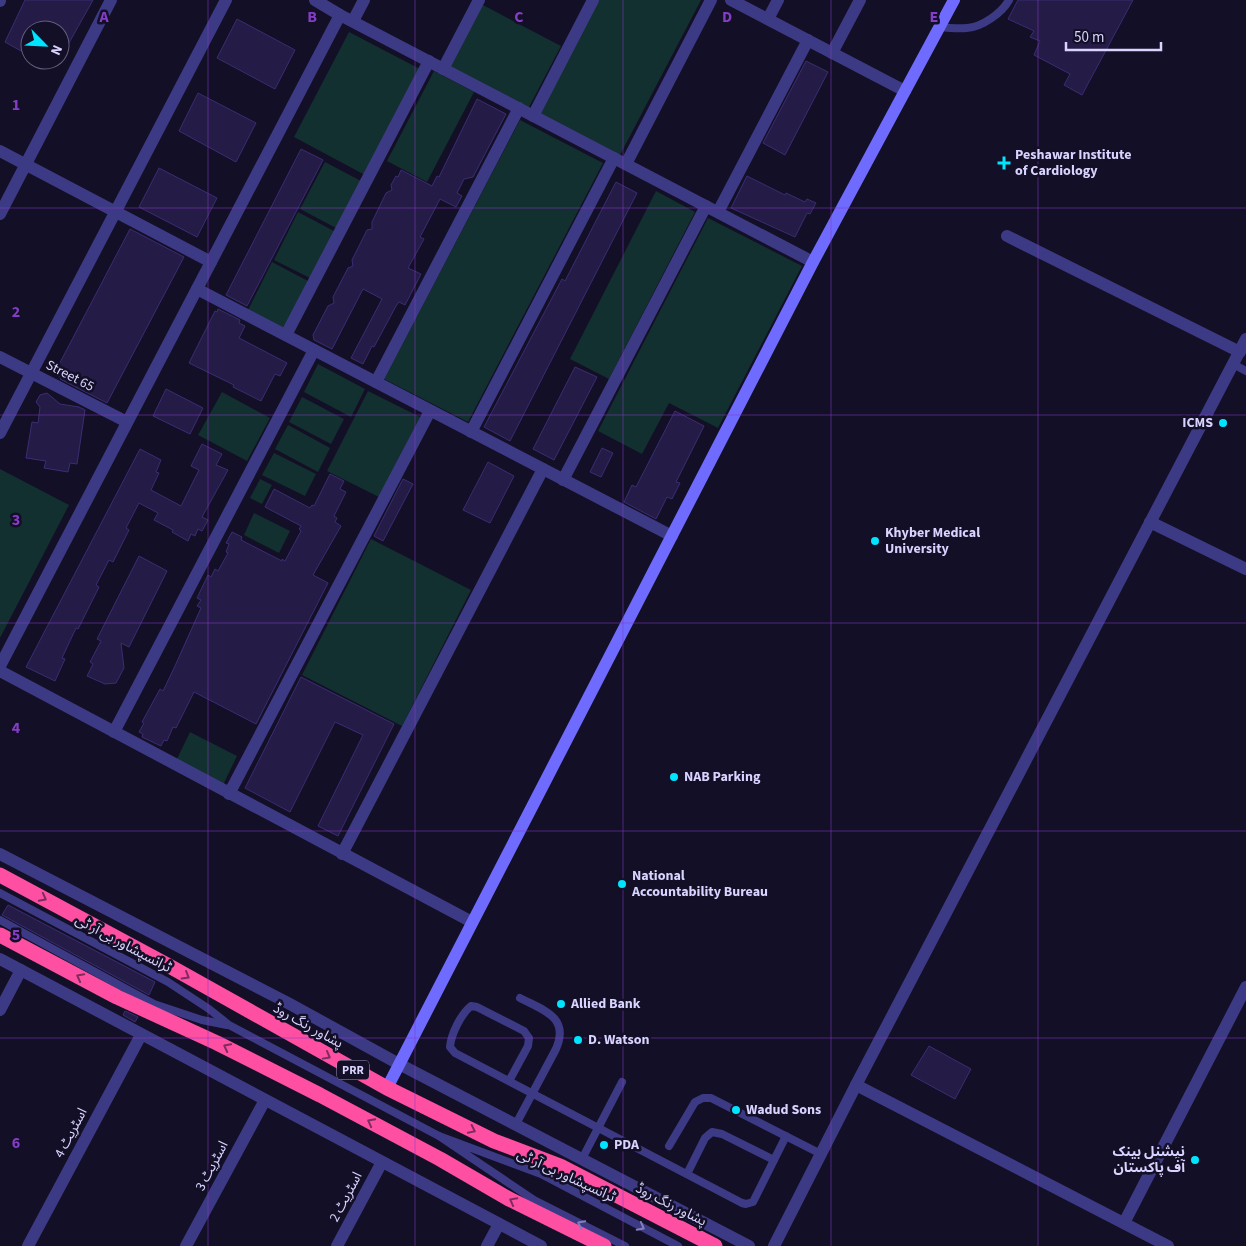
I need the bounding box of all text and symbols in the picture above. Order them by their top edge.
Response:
text: A [98,6,109,28]
text: B [307,6,317,28]
text: C [514,6,524,28]
text: D [722,6,732,28]
text: E [930,6,938,28]
north arrow [20,20,70,70]
scale bar [1066,20,1161,52]
text: 50 m [1074,27,1104,48]
text: N [45,42,67,58]
text: 1 [12,94,20,116]
place label: Peshawar Institute of Cardiology [1015,145,1131,181]
marker: Peshawar Institute of Cardiology [997,156,1011,170]
text: 2 [12,301,20,323]
street label: Street 65 [42,355,98,397]
place label: ICMS [1182,413,1213,433]
marker: ICMS [1217,417,1229,429]
text: 3 [12,509,20,531]
place label: Khyber Medical University [885,523,980,559]
marker: Khyber Medical University [869,535,881,547]
text: 4 [12,717,21,739]
place label: NAB Parking [684,767,761,787]
marker: NAB Parking [668,771,680,783]
place label: National Accountability Bureau [631,866,768,902]
marker: National Accountability Bureau [616,878,628,890]
one-way arrow [38,892,47,902]
street label: ٹرانسپشاور بی آر ٹی [71,910,175,978]
text: 5 [12,924,20,946]
one-way arrow [180,969,189,979]
one-way arrow [77,973,86,983]
place label: Allied Bank [570,994,641,1014]
street label: پشاور رنگ روڈ [269,998,347,1054]
marker: Allied Bank [555,998,567,1010]
place label: D. Watson [588,1030,649,1050]
marker: D. Watson [572,1034,584,1046]
one-way arrow [223,1043,232,1054]
one-way arrow [322,1049,331,1059]
road number: PRR [337,1060,369,1080]
place label: Wadud Sons [746,1100,821,1120]
marker: Wadud Sons [730,1104,742,1116]
street label: اسٹریٹ 4 [50,1105,92,1161]
one-way arrow [367,1118,376,1128]
one-way arrow [467,1124,476,1134]
text: 6 [12,1132,20,1154]
place label: PDA [614,1135,640,1155]
street label: اسٹریٹ 3 [191,1138,233,1194]
marker: PDA [598,1139,610,1151]
place label: نیشنل بینک آف پاکستان [1112,1142,1185,1178]
street label: ٹرانسپشاور بی آر ٹی [514,1144,618,1208]
marker: نیشنل بینک آف پاکستان [1189,1154,1201,1166]
street label: اسٹریٹ 2 [325,1169,367,1225]
street label: پشاور رنگ روڈ [632,1179,710,1231]
one-way arrow [509,1197,518,1207]
one-way arrow [577,1220,586,1230]
one-way arrow [636,1221,645,1231]

